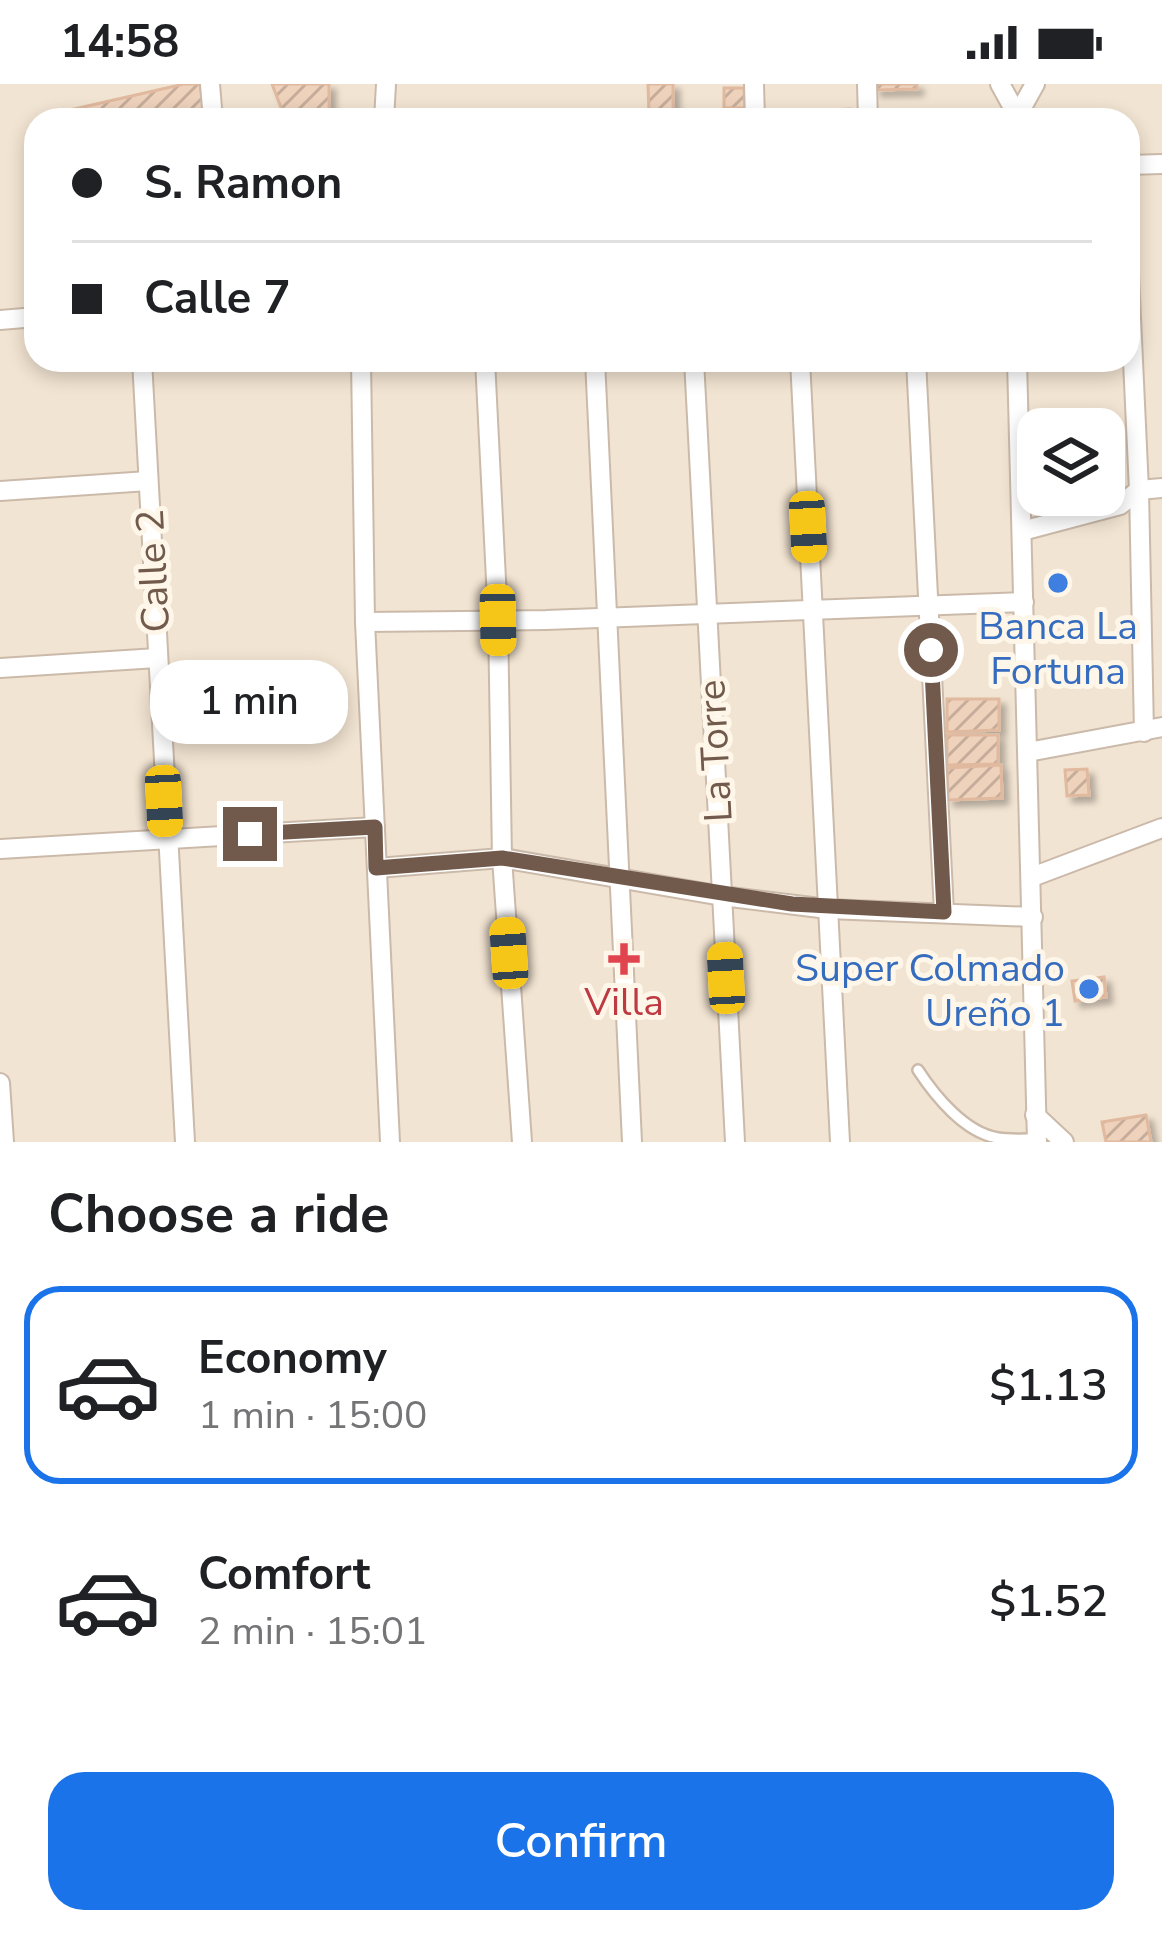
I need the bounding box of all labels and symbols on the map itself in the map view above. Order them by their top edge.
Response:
car [788,490,828,564]
street label: Calle 2 [124,508,183,634]
marker: Banca La Fortuna [1045,570,1071,596]
car [479,584,517,656]
place label: Banca La Fortuna [978,600,1138,698]
route start [904,623,958,677]
callout: 1 min [151,660,349,744]
street label: La Torre [685,678,746,823]
car [144,764,184,838]
route end [223,807,277,861]
car [489,916,529,990]
car [706,941,746,1015]
place label: Super Colmado Ureño 1 [795,942,1065,1040]
marker: Villa [611,946,637,972]
place label: Villa [583,976,664,1029]
marker: Super Colmado Ureño 1 [1076,976,1102,1002]

